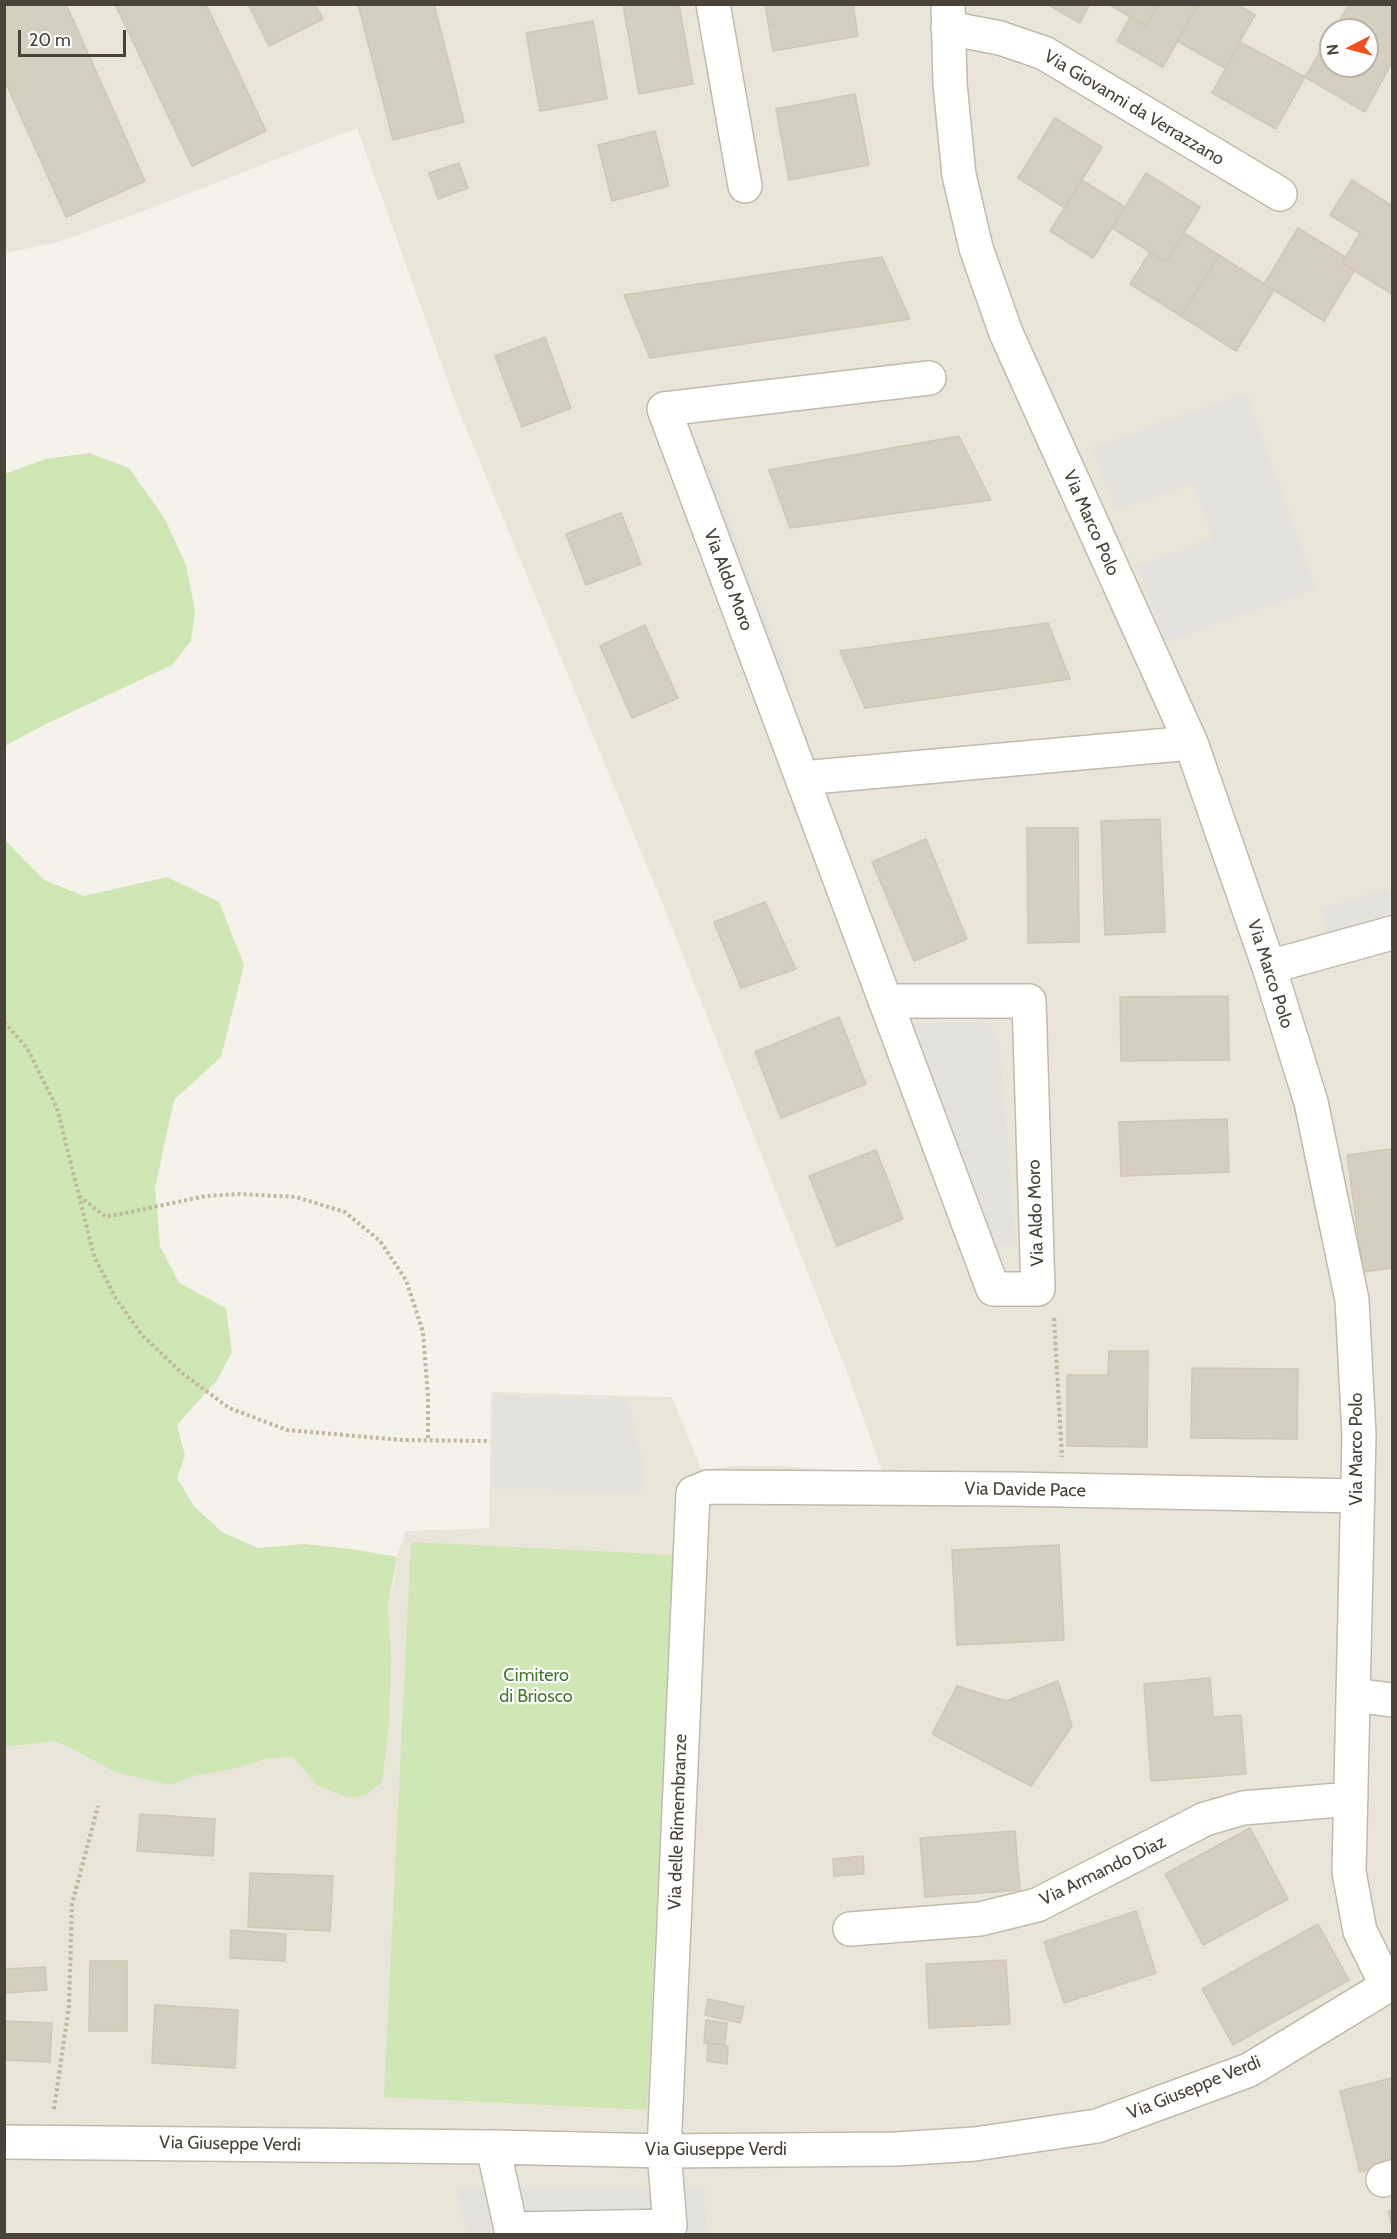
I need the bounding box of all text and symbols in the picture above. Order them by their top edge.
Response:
scale bar [21,18,129,56]
north arrow [1319,18,1379,78]
text: 20 m [29,29,71,51]
text: N [1323,43,1343,56]
street label: Via Giovanni da Verrazzano [1040,46,1228,170]
street label: Via Marco Polo [1058,467,1124,579]
street label: Via Aldo Moro [699,526,757,634]
street label: Via Marco Polo [1242,917,1298,1031]
street label: Via Aldo Moro [1023,1159,1049,1267]
street label: Via Marco Polo [1346,1393,1368,1505]
street label: Via Davide Pace [964,1478,1086,1502]
park label: Cimitero di Briosco [499,1665,573,1708]
street label: Via delle Rimembranze [664,1734,692,1910]
street label: Via Armando Diaz [1037,1831,1169,1911]
street label: Via Giuseppe Verdi [1124,2051,1264,2125]
street label: Via Giuseppe Verdi [159,2132,301,2156]
street label: Via Giuseppe Verdi [645,2139,787,2161]

